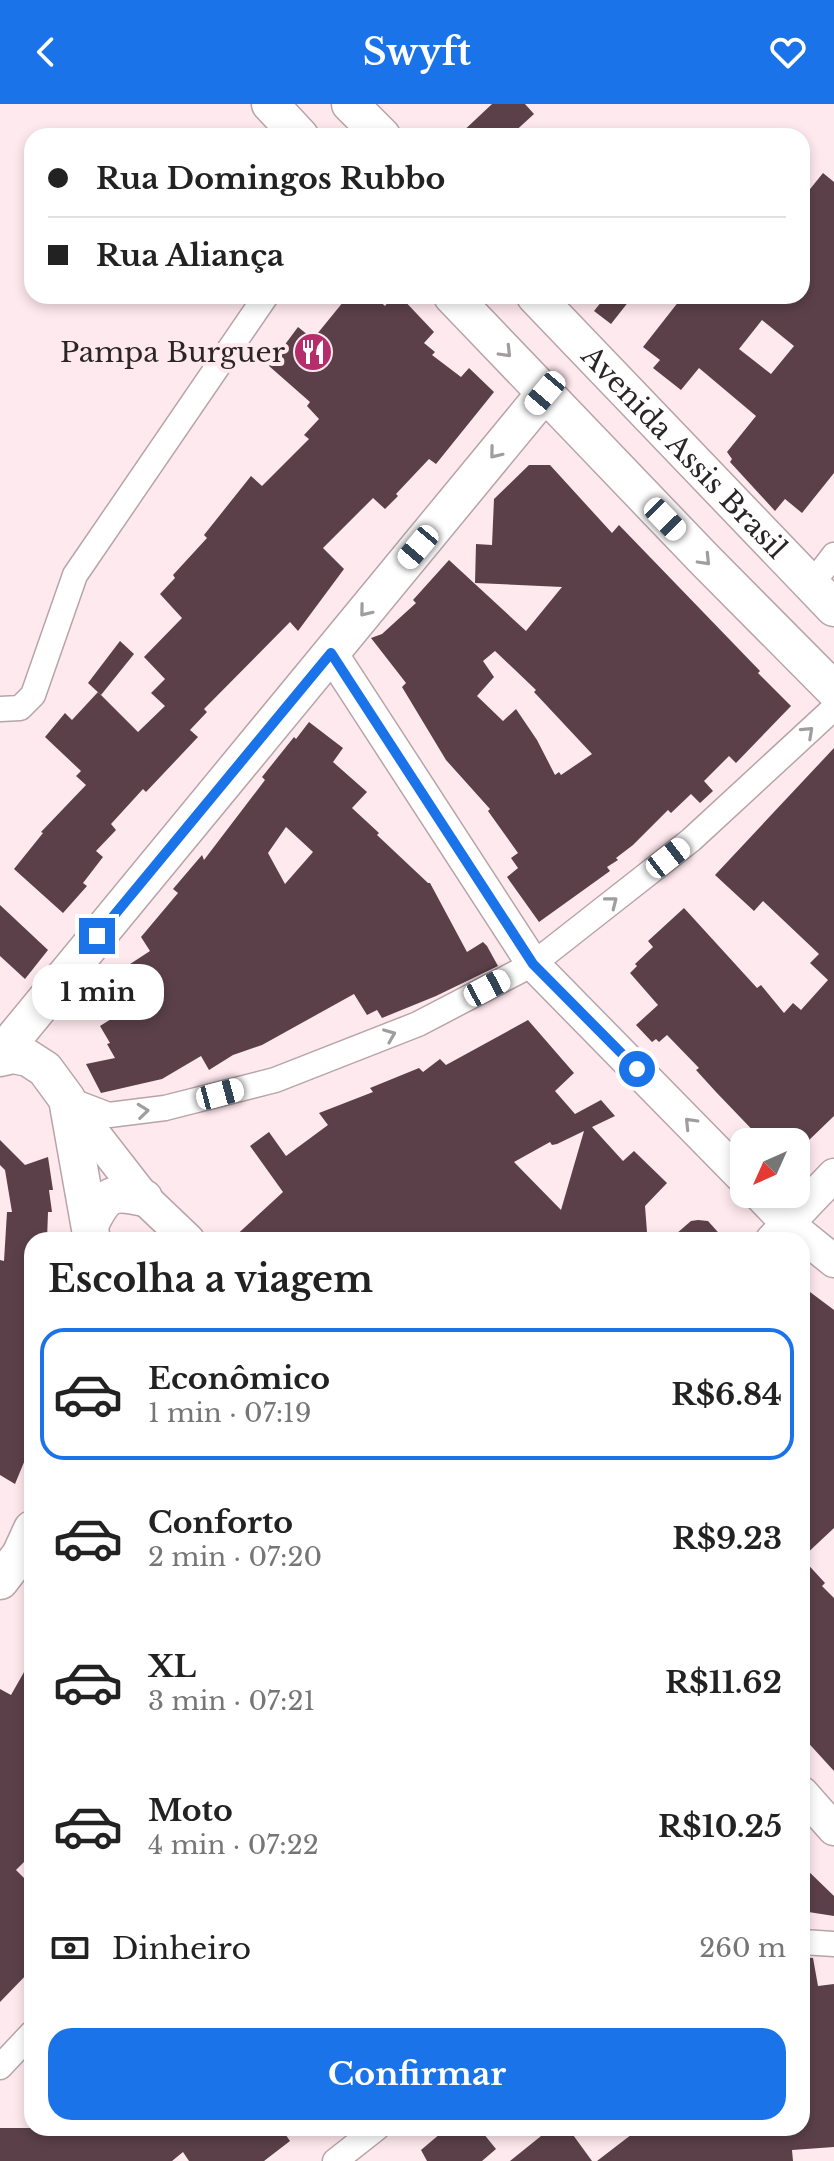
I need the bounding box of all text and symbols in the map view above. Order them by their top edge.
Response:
icon: back [24,30,68,74]
text: Swyft [363,30,471,75]
icon: heart [766,30,810,74]
text: Rua Domingos Rubbo [96,160,445,197]
text: Rua Aliança [96,237,284,274]
restaurant icon: Pampa Burguer [292,331,334,373]
place label: Pampa Burguer [60,335,286,370]
street label: Avenida Assis Brasil [574,337,795,566]
one-way arrow [497,343,511,357]
car [520,367,570,419]
one-way arrow [490,444,505,458]
car [640,493,690,545]
car [393,521,443,573]
one-way arrow [696,551,710,565]
one-way arrow [360,602,375,616]
one-way arrow [799,727,814,741]
car [642,834,694,882]
one-way arrow [603,897,618,911]
route end [79,918,115,954]
callout: 1 min [31,964,163,1020]
car [460,966,514,1010]
text: 1 min [60,976,136,1008]
one-way arrow [382,1028,396,1045]
route start [619,1051,655,1087]
car [194,1076,246,1112]
one-way arrow [136,1102,149,1119]
one-way arrow [684,1118,699,1132]
north arrow [730,1128,810,1208]
map controls [730,1128,810,1208]
text: Escolha a viagem [48,1257,373,1302]
icon: car [52,1358,124,1430]
text: Econômico [148,1360,330,1397]
text: R$6.84 [671,1376,782,1413]
text: 1 min · 07:19 [148,1397,311,1429]
icon: car [52,1502,124,1574]
text: Conforto [148,1504,293,1541]
text: R$9.23 [672,1520,782,1557]
text: 2 min · 07:20 [148,1541,322,1573]
icon: car [52,1646,124,1718]
text: XL [148,1648,196,1685]
text: R$11.62 [665,1664,782,1701]
text: 3 min · 07:21 [148,1685,315,1717]
icon: car [52,1790,124,1862]
text: Moto [148,1792,233,1829]
text: R$10.25 [658,1808,782,1845]
text: 4 min · 07:22 [148,1829,319,1861]
icon: cash [48,1926,92,1970]
text: Dinheiro [112,1930,251,1967]
text: 260 m [699,1932,786,1964]
button: Confirmar [48,2028,786,2120]

